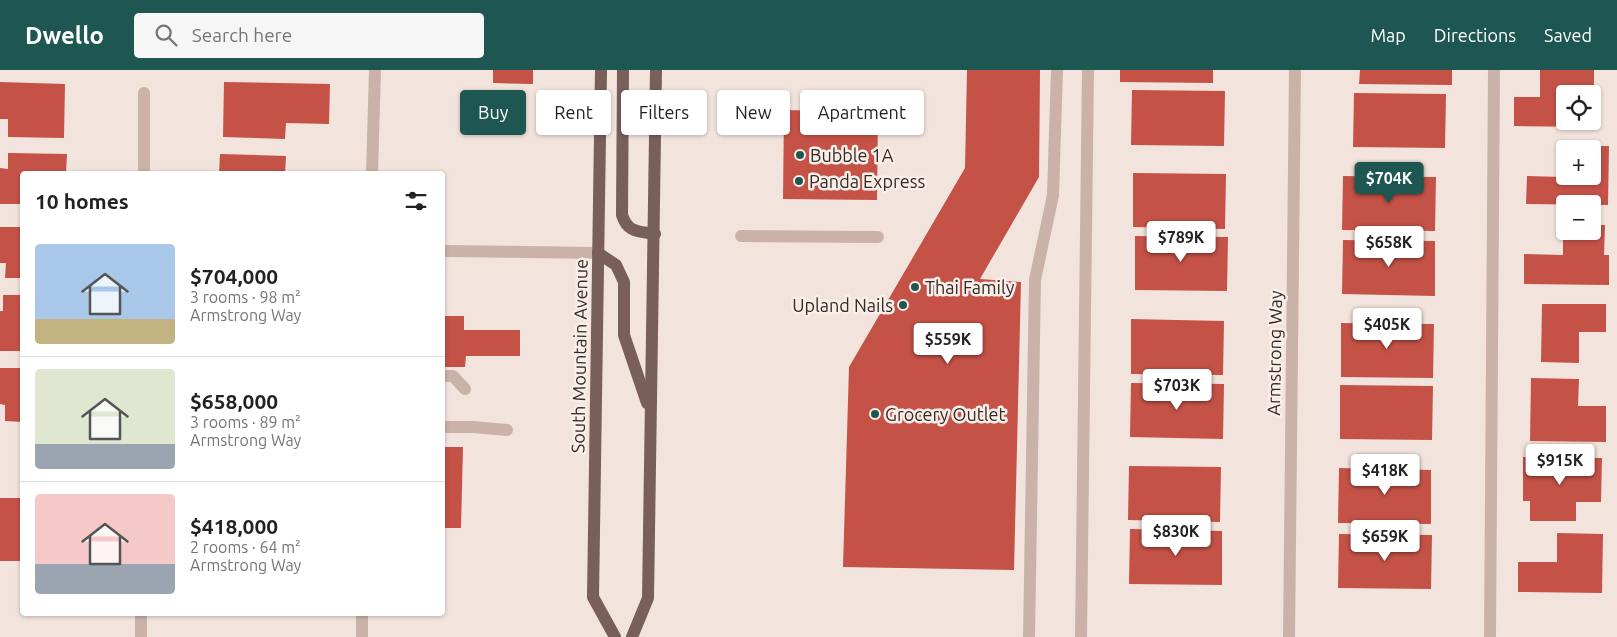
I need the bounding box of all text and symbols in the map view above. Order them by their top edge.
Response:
search box [134,13,484,58]
icon: search [152,21,180,49]
text: Dwello [25,22,104,49]
text: Search here [192,24,292,46]
text: Map [1370,25,1406,45]
text: Directions [1434,25,1516,45]
text: Saved [1544,25,1592,45]
map controls [1556,85,1601,240]
button: locate [1556,85,1601,130]
chip: Buy [460,90,526,135]
chip: Rent [536,90,611,135]
chip: Filters [621,90,707,135]
chip: New [717,90,790,135]
chip: Apartment [800,90,924,135]
button: + [1556,140,1601,185]
place label: Bubble 1A [810,145,894,165]
marker: Bubble 1A [794,149,806,161]
pin: $704K [1354,162,1424,204]
text: $704K [1366,169,1412,187]
place label: Panda Express [809,171,925,191]
marker: Panda Express [793,175,805,187]
icon: filters [402,187,430,215]
text: 10 homes [35,189,129,213]
button: − [1556,195,1601,240]
pin: $789K [1146,220,1216,263]
pin: $658K [1354,226,1424,268]
text: $789K [1158,228,1204,246]
text: $658K [1366,233,1412,251]
street label: South Mountain Avenue [567,259,591,453]
icon: home [75,264,135,324]
text: $704,000 [190,264,278,288]
place label: Thai Family [925,277,1015,297]
marker: Thai Family [909,281,921,293]
text: 3 rooms · 98 m² [190,288,301,306]
street label: Armstrong Way [1263,290,1285,416]
place label: Upland Nails [792,295,893,315]
marker: Upland Nails [897,299,909,311]
text: Armstrong Way [190,306,301,324]
pin: $405K [1352,308,1422,350]
text: $405K [1364,315,1410,333]
pin: $559K [913,322,983,365]
text: $559K [925,330,971,348]
pin: $703K [1142,368,1212,411]
text: $703K [1154,376,1200,394]
icon: home [75,389,135,449]
text: $658,000 [190,389,278,413]
place label: Grocery Outlet [885,404,1006,424]
marker: Grocery Outlet [869,408,881,420]
text: 3 rooms · 89 m² [190,413,301,431]
text: Armstrong Way [190,431,301,449]
pin: $915K [1525,444,1595,486]
text: $915K [1537,451,1583,469]
pin: $418K [1350,454,1420,496]
text: $418K [1362,461,1408,479]
icon: home [75,514,135,574]
text: $418,000 [190,514,278,538]
pin: $830K [1141,514,1211,557]
pin: $659K [1350,520,1420,562]
text: $830K [1153,522,1199,540]
text: $659K [1362,527,1408,545]
text: 2 rooms · 64 m² [190,538,301,556]
text: Armstrong Way [190,556,301,574]

